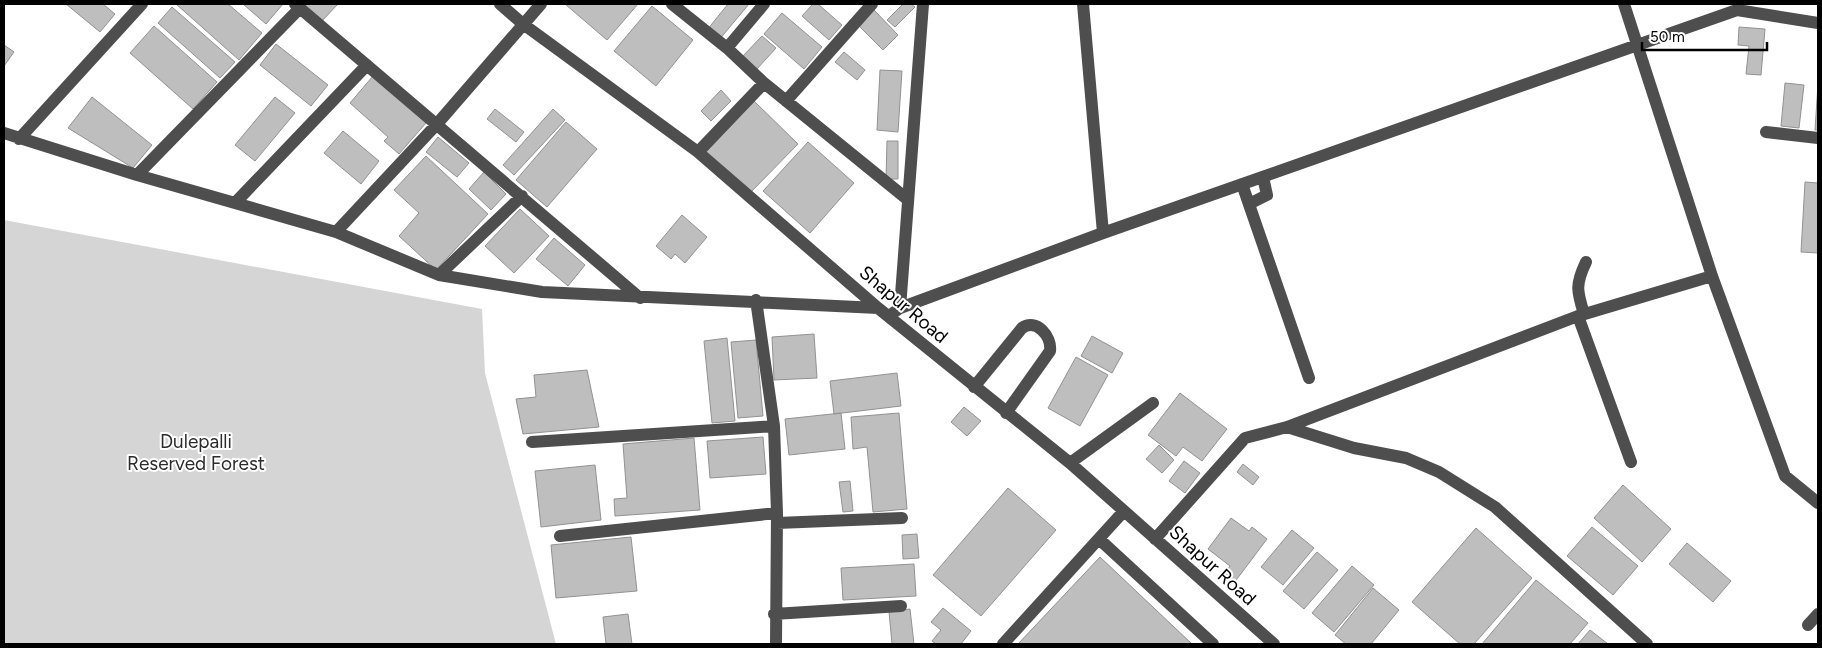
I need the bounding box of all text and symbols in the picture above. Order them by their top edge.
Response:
scale bar [1642,20,1767,52]
text: 50 m [1650,28,1685,46]
street label: Shapur Road [855,261,953,348]
park label: Dulepalli Reserved Forest [127,430,265,475]
street label: Shapur Road [1165,520,1261,610]

